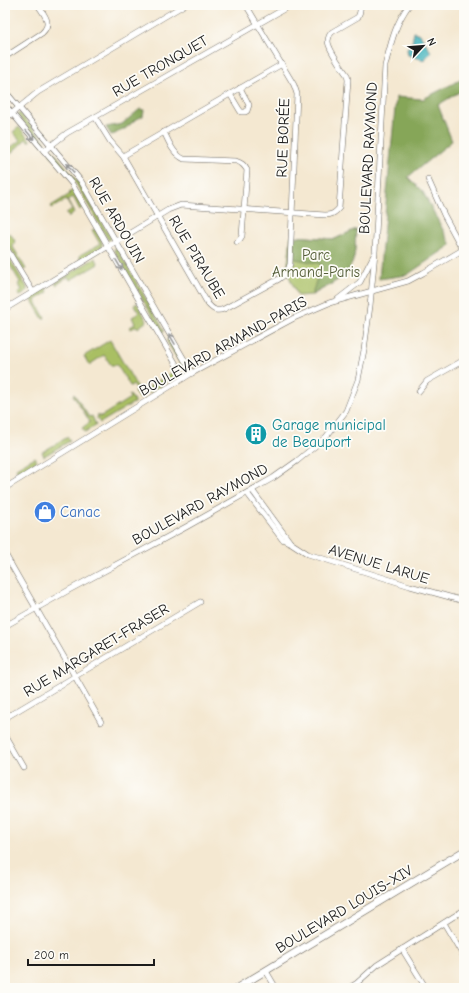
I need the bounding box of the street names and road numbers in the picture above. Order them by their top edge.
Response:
street label: RUE TRONQUET [109,31,211,101]
street label: BOULEVARD RAYMOND [355,82,381,234]
street label: RUE BORÉE [272,98,293,178]
street label: RUE ARDOUIN [85,174,149,266]
street label: RUE PIRAUBE [165,212,229,302]
street label: BOULEVARD ARMAND-PARIS [136,292,310,400]
street label: BOULEVARD RAYMOND [129,459,271,549]
street label: AVENUE LARUE [327,540,431,588]
street label: RUE MARGARET-FRASER [20,599,172,701]
street label: BOULEVARD LOUIS-XIV [272,861,416,957]

